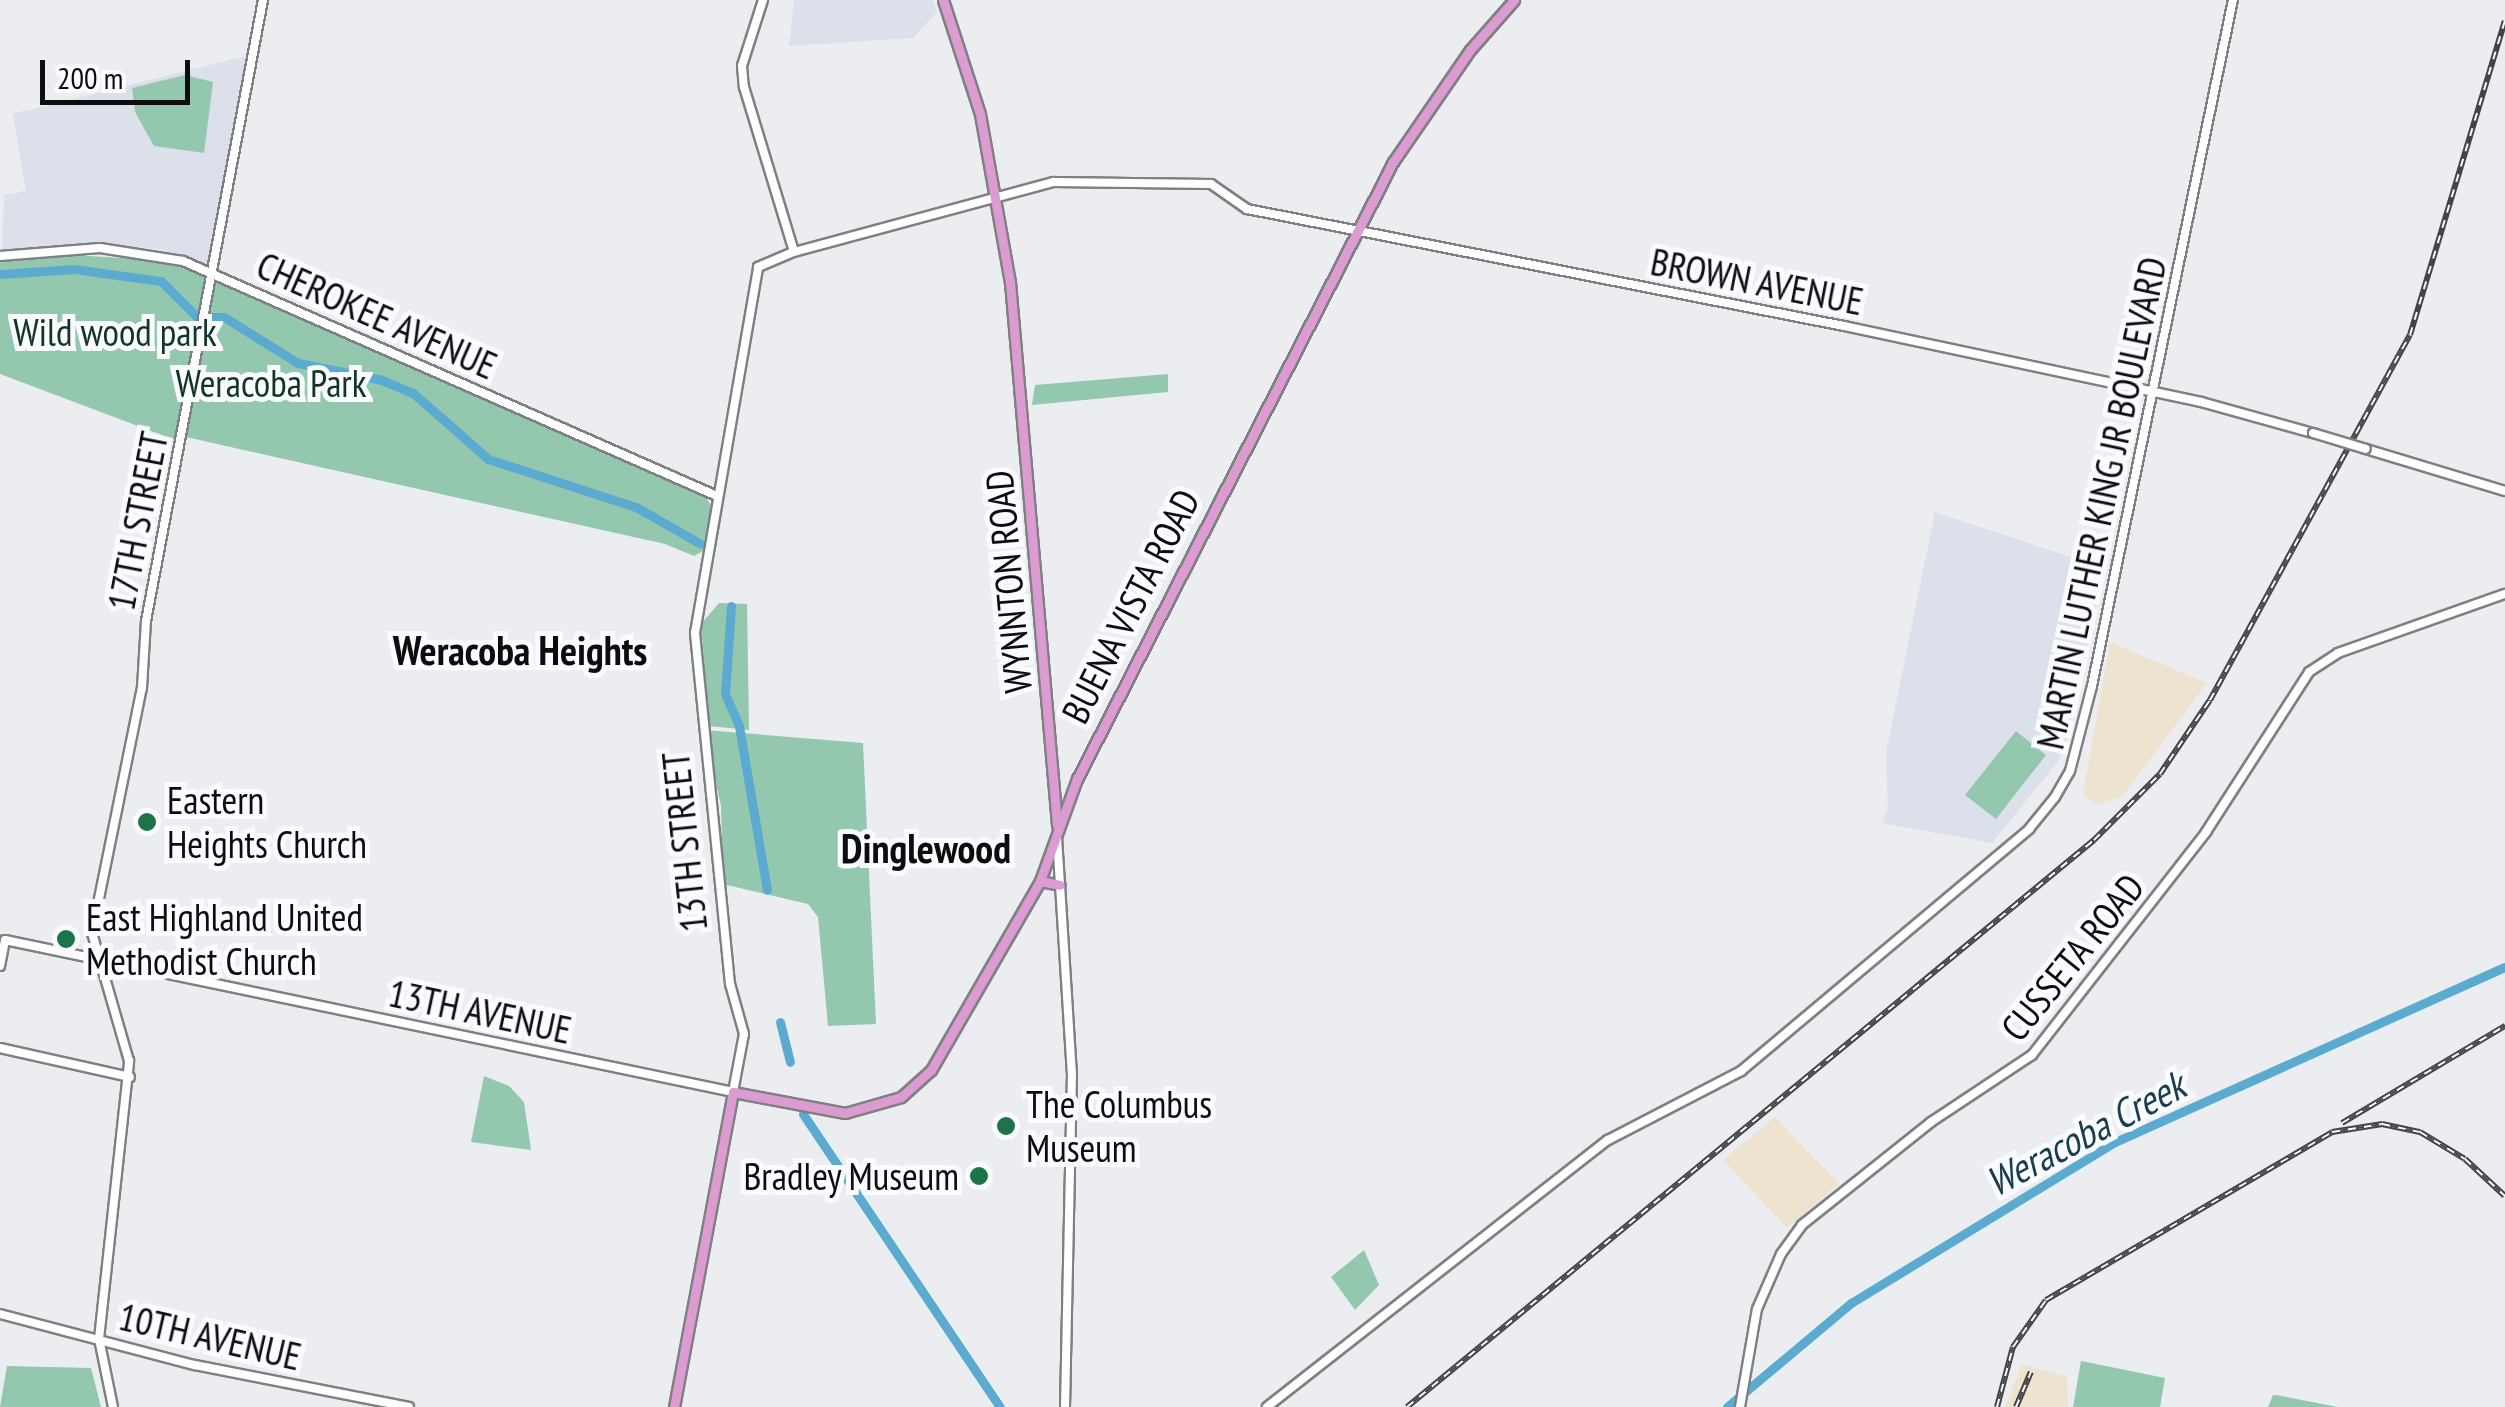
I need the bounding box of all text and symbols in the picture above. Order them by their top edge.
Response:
scale bar [45,40,195,102]
text: 200 m [57,58,123,97]
street label: BROWN AVENUE [1647,238,1867,324]
street label: CHEROKEE AVENUE [250,242,504,388]
street label: MARTIN LUTHER KING JR BOULEVARD [2027,253,2175,753]
park label: Wild wood park [13,309,217,355]
park label: Weracoba Park [176,360,366,406]
street label: 17TH STREET [97,428,177,614]
street label: WYNNTON ROAD [976,469,1040,695]
street label: BUENA VISTA ROAD [1051,480,1209,732]
district label: Weracoba Heights [393,626,647,674]
street label: 13TH STREET [652,750,716,934]
place label: Eastern Heights Church [167,777,367,866]
marker: Eastern Heights Church [136,811,158,833]
district label: Dinglewood [841,824,1011,872]
street label: CUSSETA ROAD [1991,864,2153,1050]
place label: East Highland United Methodist Church [86,894,363,984]
marker: East Highland United Methodist Church [55,928,77,950]
street label: 13TH AVENUE [384,969,576,1053]
water label: Weracoba Creek [1977,1060,2193,1206]
place label: The Columbus Museum [1026,1081,1212,1170]
marker: The Columbus Museum [995,1115,1017,1137]
place label: Bradley Museum [742,1153,959,1199]
marker: Bradley Museum [968,1165,990,1187]
street label: 10TH AVENUE [114,1293,306,1379]

